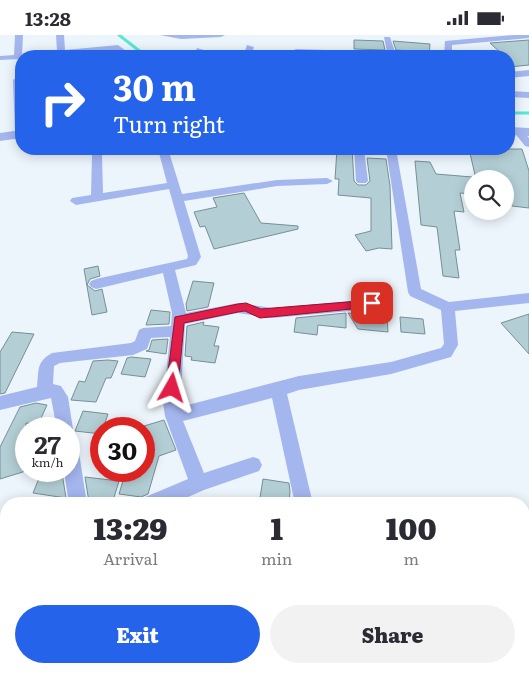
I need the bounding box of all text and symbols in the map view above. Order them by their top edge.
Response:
text: 13:28 [25,4,71,32]
text: 30 m [113,60,196,112]
icon: right [30,70,95,135]
text: Turn right [113,107,225,140]
map controls [464,170,514,220]
button: search [464,170,514,220]
pin [351,282,393,324]
icon: arrive [358,289,386,317]
position arrow [145,361,197,413]
speed limit sign: 30 [90,417,155,482]
text: 27 [34,425,61,462]
text: km/h [32,453,63,471]
text: 13:29 [93,505,168,549]
text: 1 [270,505,283,549]
text: 100 [386,505,437,549]
text: Arrival [103,546,158,570]
text: min [261,546,292,570]
text: m [403,546,419,570]
button: Exit [15,605,260,663]
button: Share [270,605,515,663]

